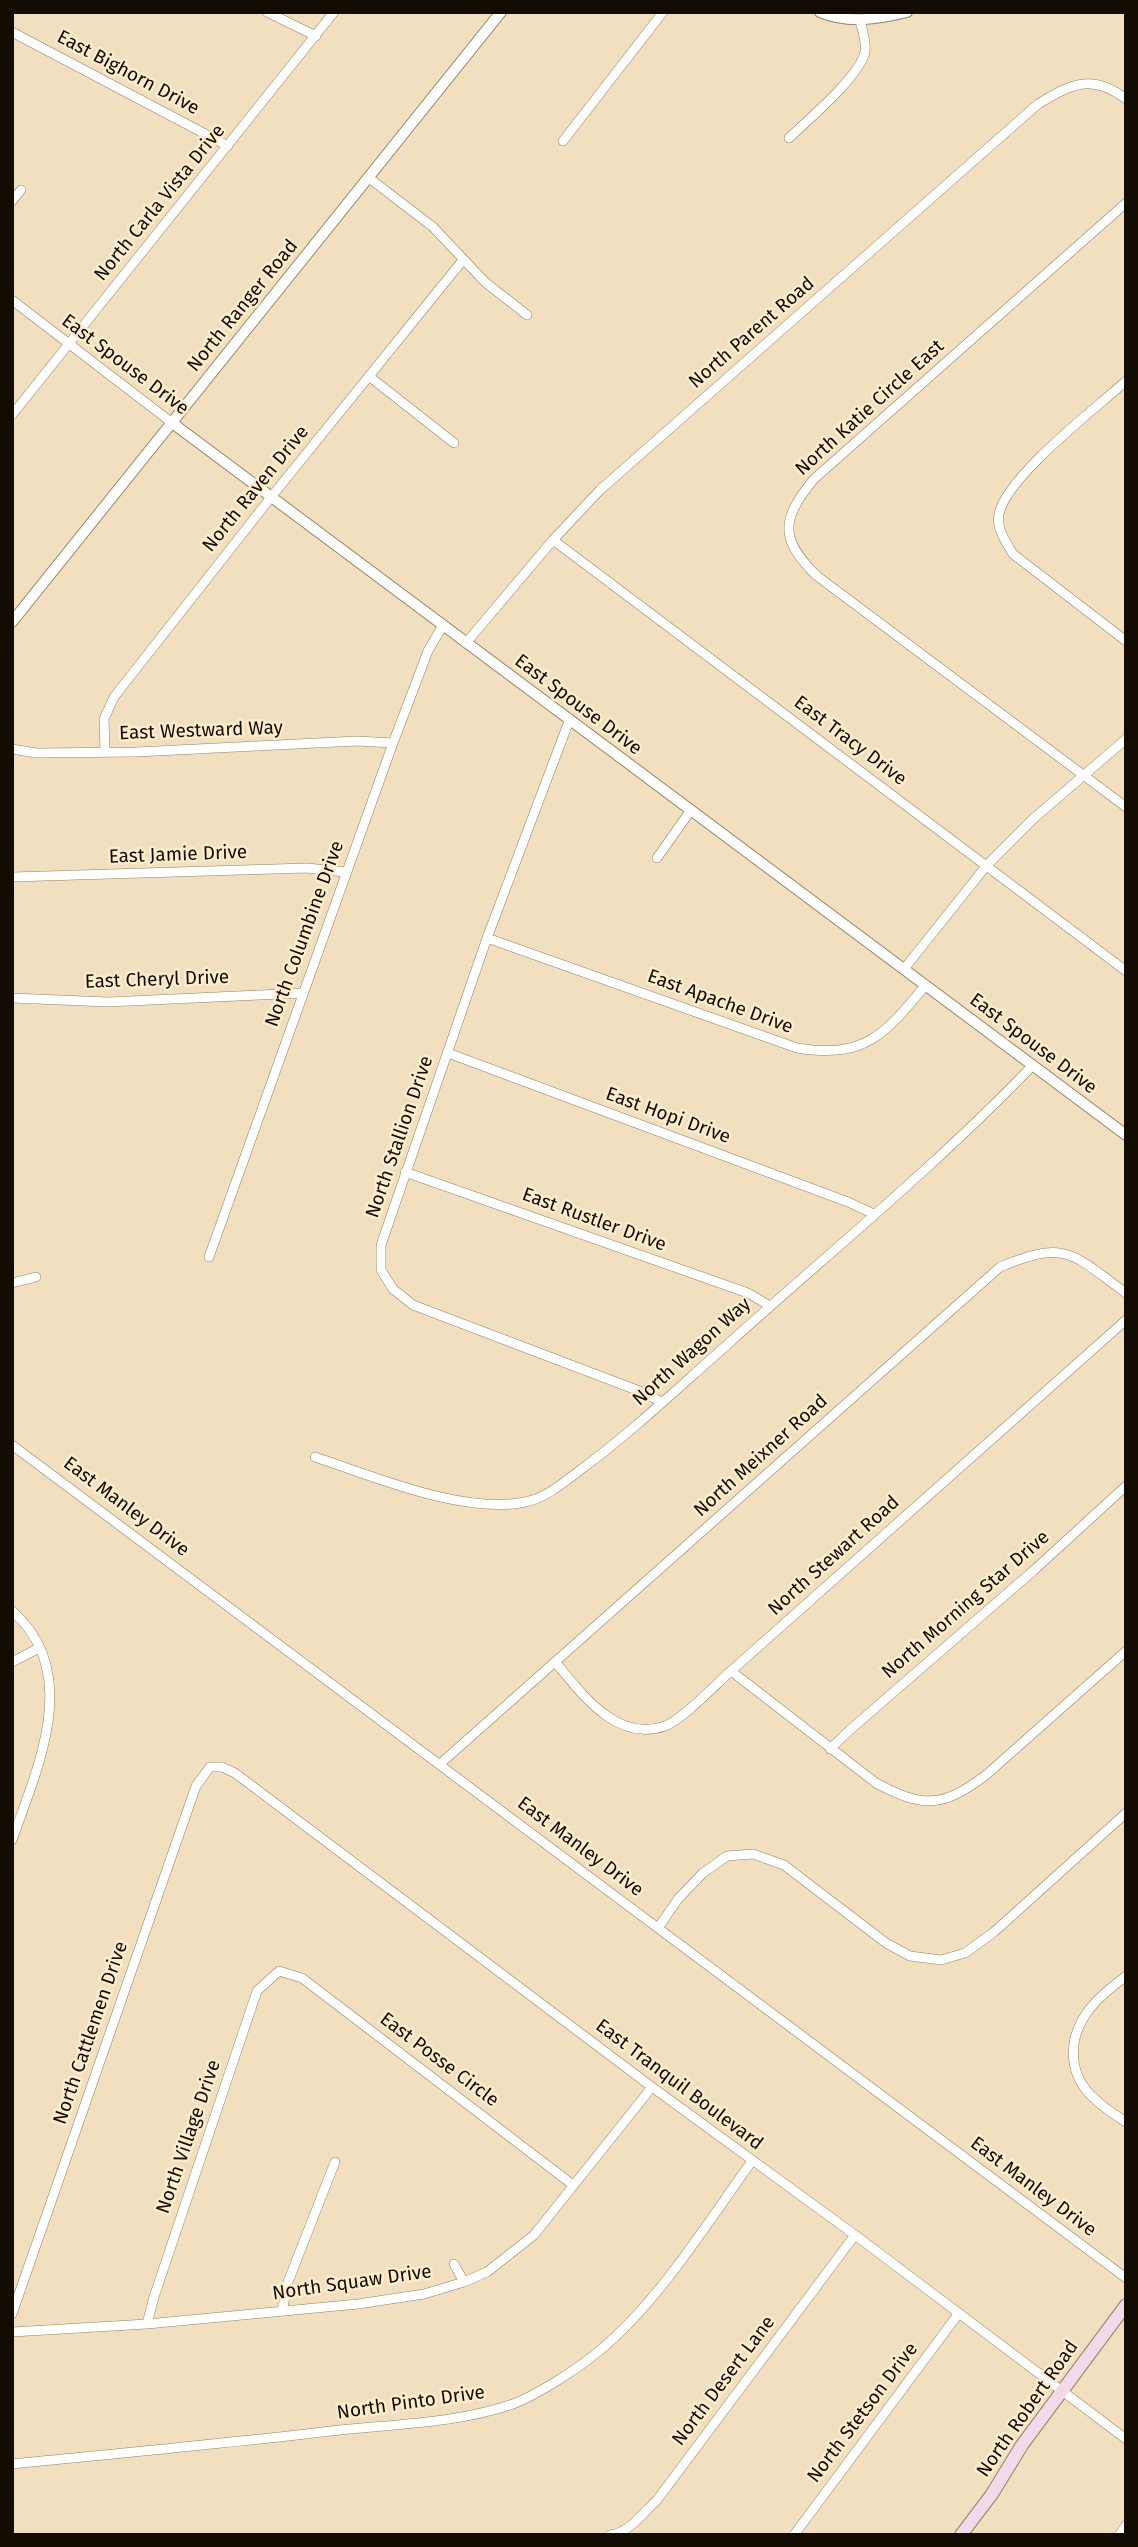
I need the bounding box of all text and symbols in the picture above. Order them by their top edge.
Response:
street label: East Bighorn Drive [53,26,203,120]
street label: North Carla Vista Drive [90,120,230,286]
street label: North Ranger Road [183,235,303,377]
street label: North Parent Road [685,272,819,394]
street label: East Spouse Drive [57,310,193,420]
street label: North Katie Circle East [791,335,949,481]
street label: North Raven Drive [198,421,314,557]
street label: East Spouse Drive [510,650,646,760]
street label: East Tracy Drive [789,691,911,791]
street label: East Westward Way [119,717,283,745]
street label: North Columbine Drive [261,838,349,1030]
street label: East Jamie Drive [108,841,248,869]
street label: East Apache Drive [644,965,796,1039]
street label: East Cheryl Drive [84,966,230,994]
street label: East Spouse Drive [965,989,1101,1099]
street label: North Stallion Drive [362,1053,438,1221]
street label: East Hopi Drive [603,1083,733,1149]
street label: East Rustler Drive [519,1183,669,1257]
street label: North Wagon Way [628,1293,756,1411]
street label: North Meixner Road [690,1390,832,1522]
street label: East Manley Drive [59,1452,193,1562]
street label: North Stewart Road [764,1491,904,1621]
street label: North Morning Star Drive [878,1526,1054,1684]
street label: East Manley Drive [513,1792,647,1902]
street label: North Cattlemen Drive [49,1939,133,2127]
street label: East Posse Circle [375,2008,503,2112]
street label: East Tranquil Boulevard [591,2015,767,2155]
street label: North Village Drive [152,2057,226,2217]
street label: East Manley Drive [966,2132,1100,2242]
street label: North Squaw Drive [271,2261,433,2305]
street label: North Desert Lane [668,2312,780,2450]
street label: North Robert Road [972,2336,1084,2482]
street label: North Stetson Drive [803,2339,923,2487]
street label: North Pinto Drive [336,2381,486,2425]

